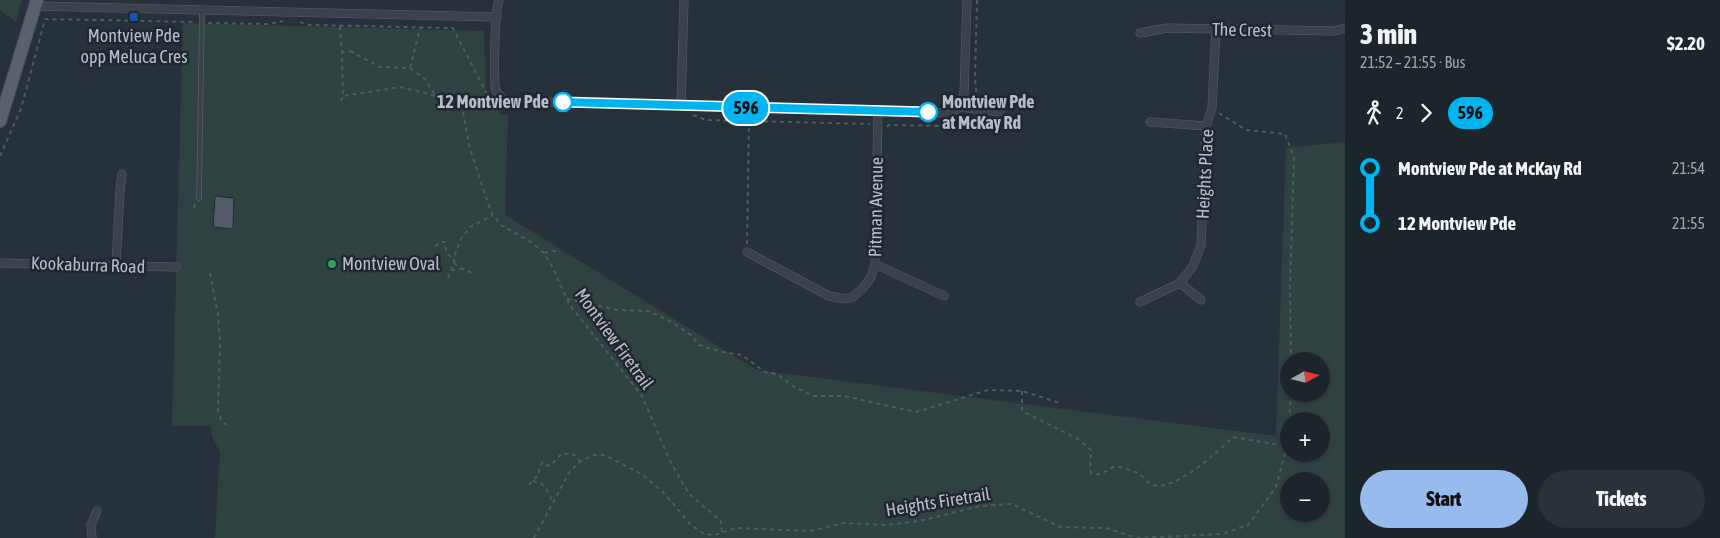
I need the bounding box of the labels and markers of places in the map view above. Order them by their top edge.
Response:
marker: Montview Pde opp Meluca Cres [128,11,140,23]
place label: Montview Pde opp Meluca Cres [80,25,188,67]
place label: 12 Montview Pde [437,91,549,112]
place label: Montview Pde at McKay Rd [942,91,1035,133]
marker: 12 Montview Pde [553,92,573,112]
marker: Montview Pde at McKay Rd [918,102,938,122]
place label: Montview Oval [342,253,440,274]
marker: Montview Oval [326,258,338,270]

